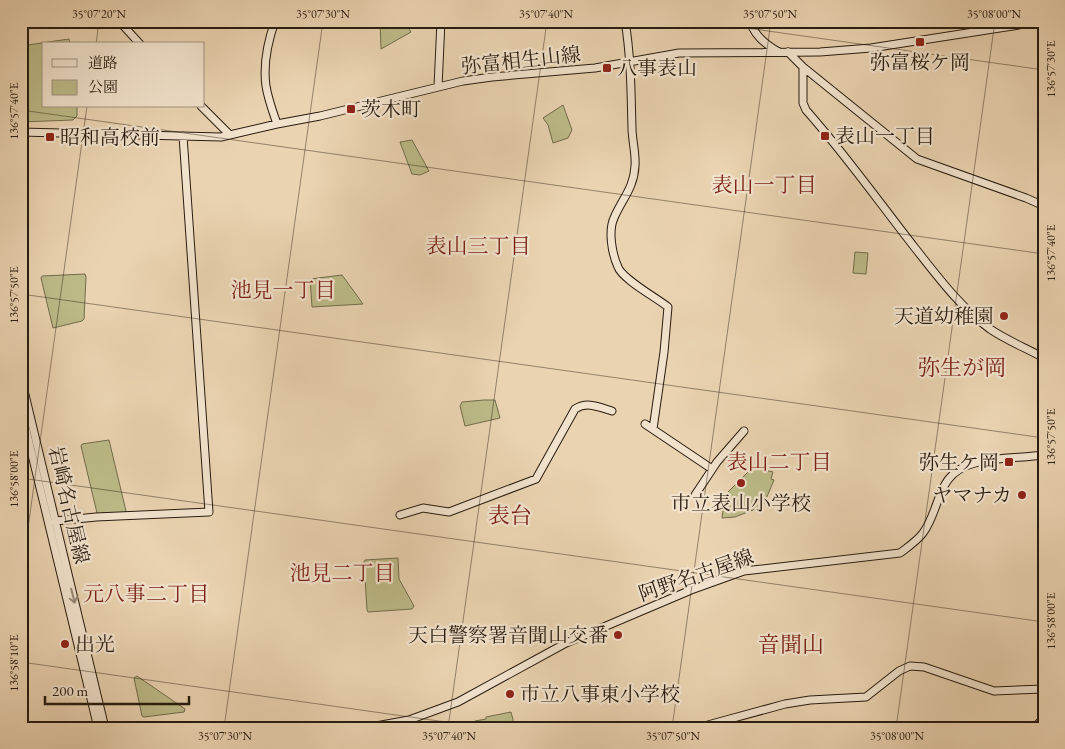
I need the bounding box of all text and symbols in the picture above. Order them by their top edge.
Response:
text: 35°07'20"N [72,6,126,22]
text: 35°07'30"N [296,6,350,22]
text: 35°07'40"N [519,6,573,22]
text: 35°07'50"N [743,6,797,22]
text: 35°08'00"N [967,6,1021,22]
marker: 弥富桜ケ岡 [914,36,926,48]
text: 136°57'30"E [1043,40,1059,97]
street label: 弥富相生山線 [460,41,582,79]
legend [42,42,205,108]
place label: 弥富桜ケ岡 [870,49,970,75]
text: 道路 [88,53,118,72]
place label: 八事表山 [617,55,697,81]
marker: 八事表山 [601,62,613,74]
text: 公園 [88,77,118,96]
text: 136°57'40"E [6,82,22,139]
place label: 茨木町 [361,96,421,122]
marker: 茨木町 [345,103,357,115]
place label: 表山一丁目 [835,123,935,149]
place label: 昭和高校前 [60,124,160,150]
marker: 表山一丁目 [819,130,831,142]
marker: 昭和高校前 [44,131,56,143]
district label: 表山一丁目 [712,171,817,198]
text: 136°57'40"E [1043,224,1059,281]
district label: 表山三丁目 [426,232,531,259]
text: 136°57'50"E [6,266,22,323]
district label: 池見一丁目 [231,276,336,303]
place label: 天道幼稚園 [894,303,994,329]
marker: 天道幼稚園 [998,310,1010,322]
district label: 弥生が岡 [918,353,1006,382]
text: 136°57'50"E [1043,408,1059,465]
street label: 岩崎名古屋線 [43,444,95,566]
district label: 表山二丁目 [727,448,832,475]
place label: 弥生ケ岡 [919,449,999,475]
text: 136°58'00"E [6,450,22,507]
marker: 弥生ケ岡 [1003,456,1015,468]
marker: 市立表山小学校 [735,477,747,489]
place label: ヤマナカ [932,482,1012,508]
marker: ヤマナカ [1016,489,1028,501]
place label: 市立表山小学校 [671,490,811,516]
district label: 表台 [488,501,532,530]
street label: 阿野名古屋線 [635,543,757,607]
district label: 池見二丁目 [290,559,395,586]
district label: 元八事二丁目 [83,580,209,607]
one-way arrow [69,587,78,603]
text: 136°58'00"E [1043,592,1059,649]
place label: 天白警察署音聞山交番 [408,622,608,648]
marker: 天白警察署音聞山交番 [612,629,624,641]
district label: 音聞山 [758,630,824,659]
place label: 出光 [75,631,115,657]
text: 136°58'10"E [6,634,22,691]
marker: 出光 [59,638,71,650]
scale bar [45,674,189,706]
text: 200 m [52,681,89,700]
place label: 市立八事東小学校 [520,681,680,707]
marker: 市立八事東小学校 [504,688,516,700]
text: 35°07'30"N [198,728,252,744]
text: 35°07'40"N [422,728,476,744]
text: 35°07'50"N [646,728,700,744]
text: 35°08'00"N [870,728,924,744]

